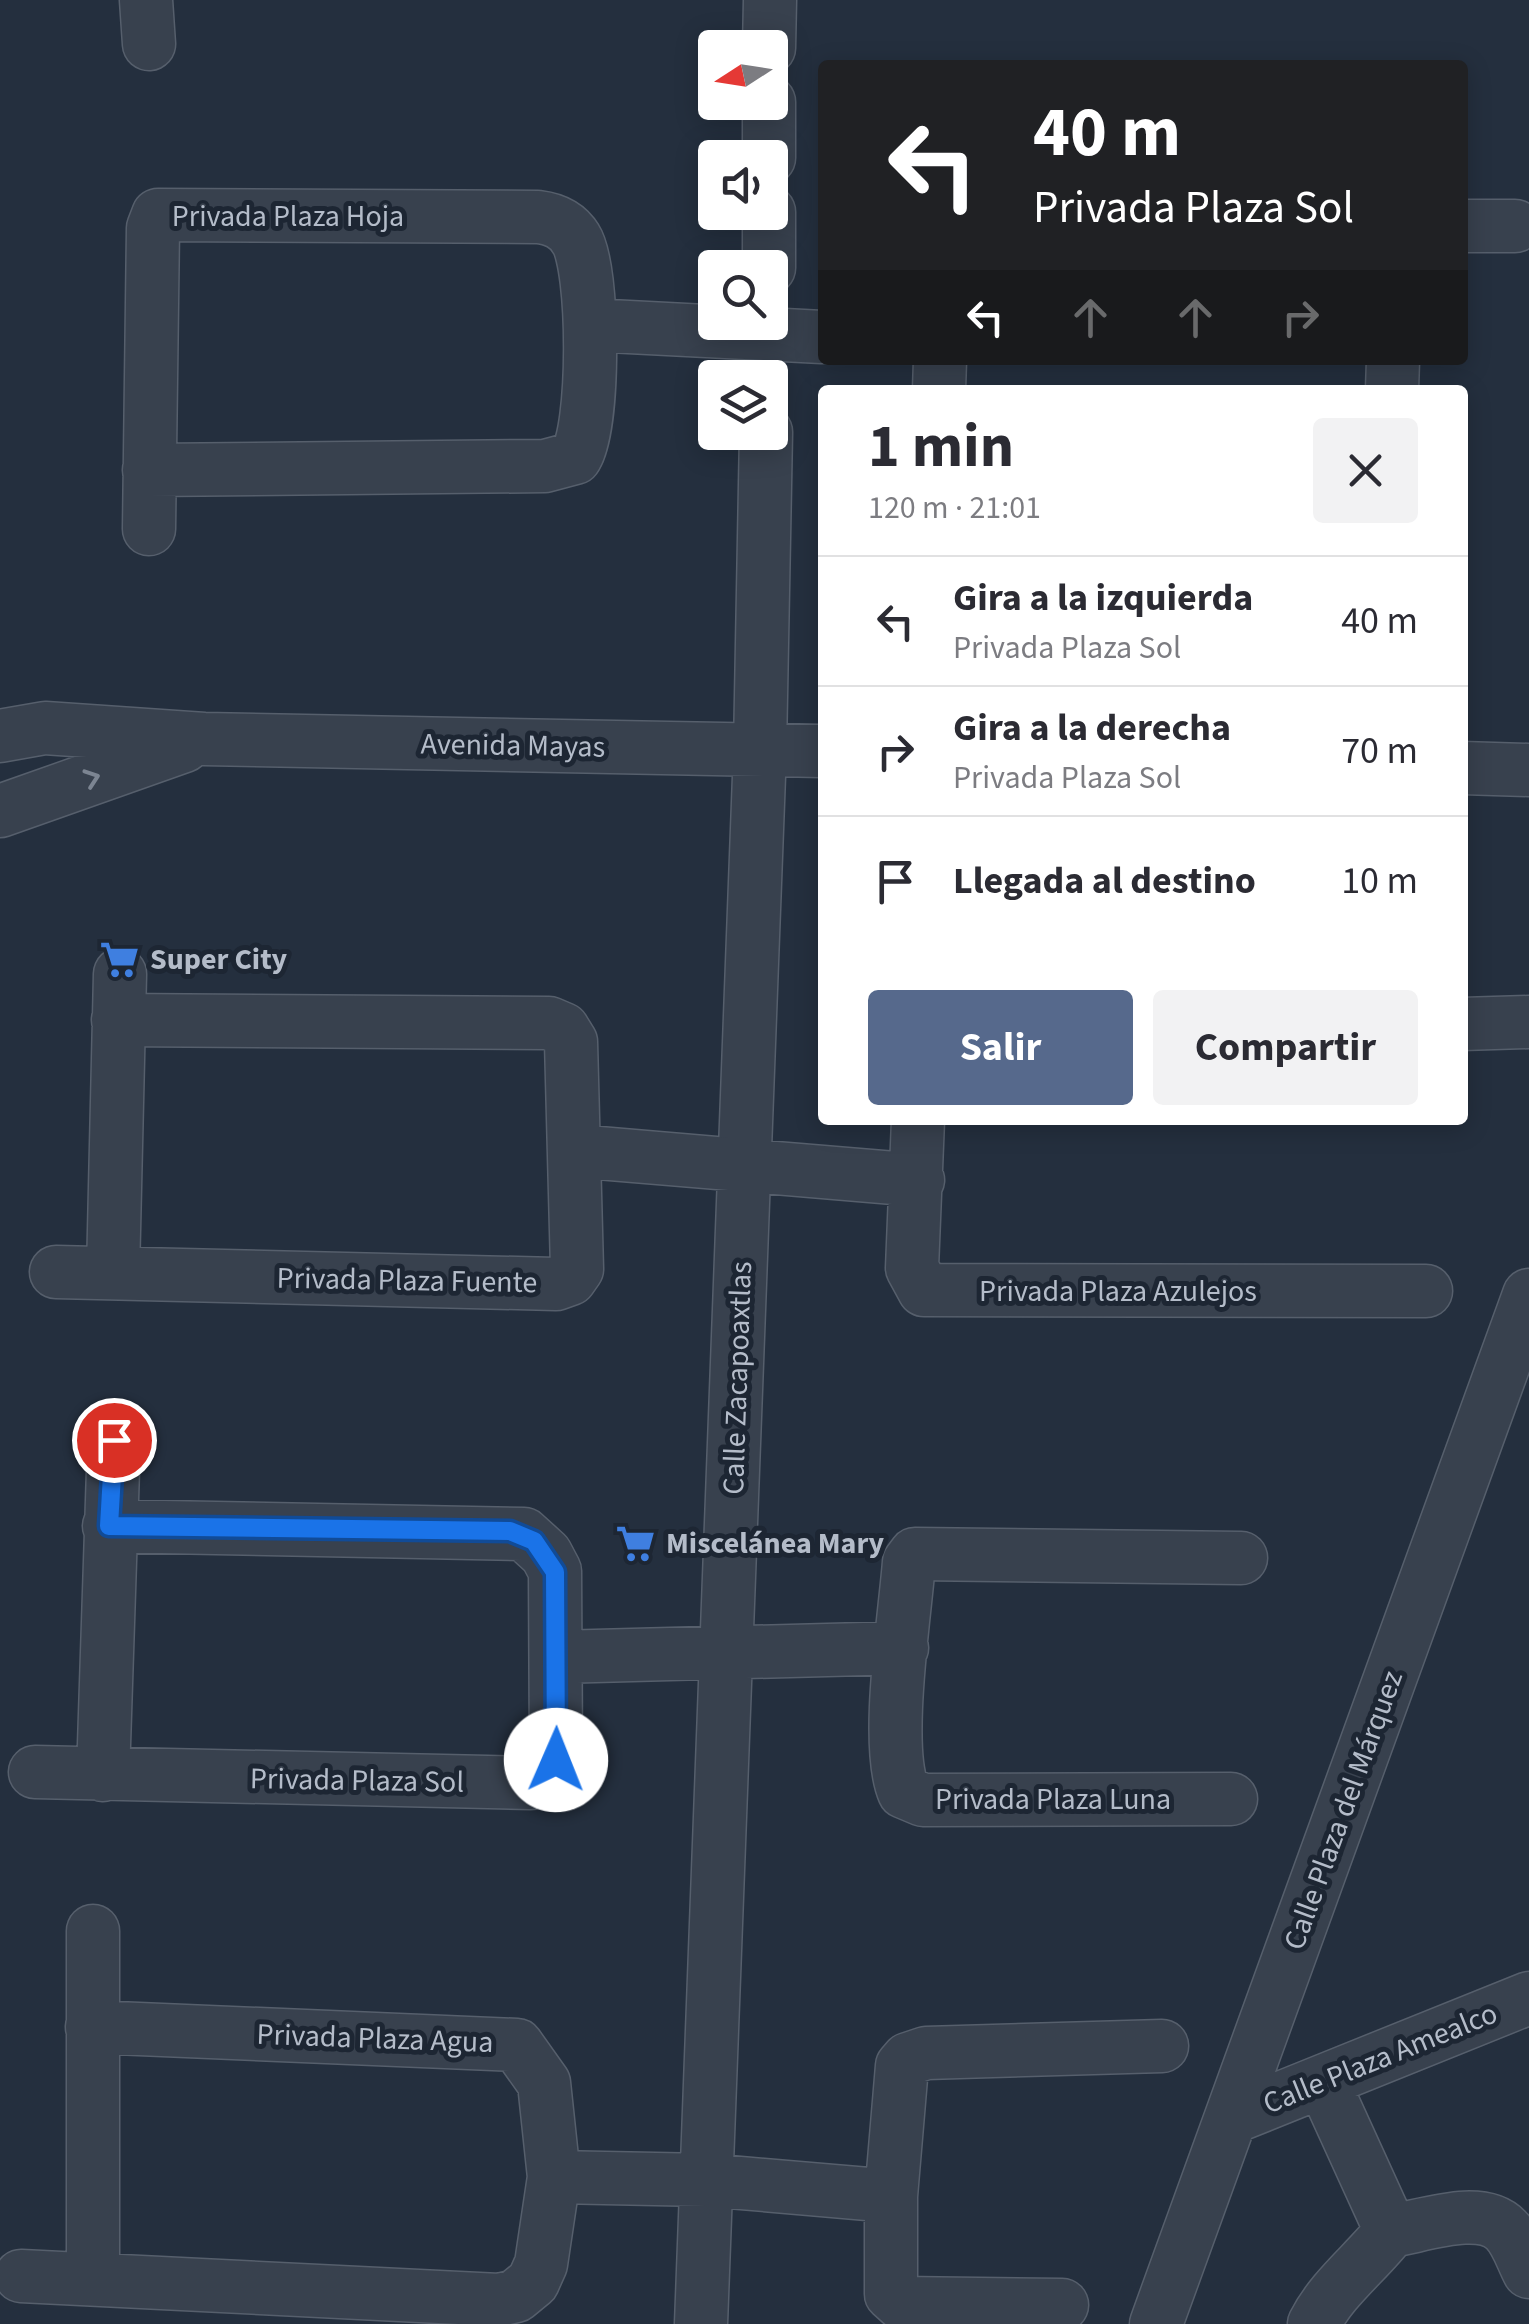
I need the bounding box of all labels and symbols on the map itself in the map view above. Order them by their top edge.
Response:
north arrow [698,30,788,120]
street label: Privada Plaza Hoja [172,195,404,238]
street label: Avenida Mayas [420,722,606,769]
one-way arrow [82,769,99,790]
supermarket icon: Super City [99,938,141,980]
place label: Super City [150,938,288,981]
street label: Privada Plaza Fuente [276,1257,538,1304]
street label: Calle Zacapoaxtlas [712,1261,763,1495]
street label: Privada Plaza Azulejos [979,1270,1257,1313]
pin [72,1398,157,1483]
supermarket icon: Miscelánea Mary [615,1522,657,1564]
place label: Miscelánea Mary [666,1522,885,1565]
street label: Calle Plaza del Márquez [1273,1665,1414,1956]
position arrow [504,1708,608,1812]
street label: Privada Plaza Sol [250,1757,464,1804]
street label: Privada Plaza Luna [935,1778,1171,1821]
street label: Calle Plaza Amealco [1257,1992,1504,2125]
street label: Privada Plaza Agua [256,2013,494,2064]

